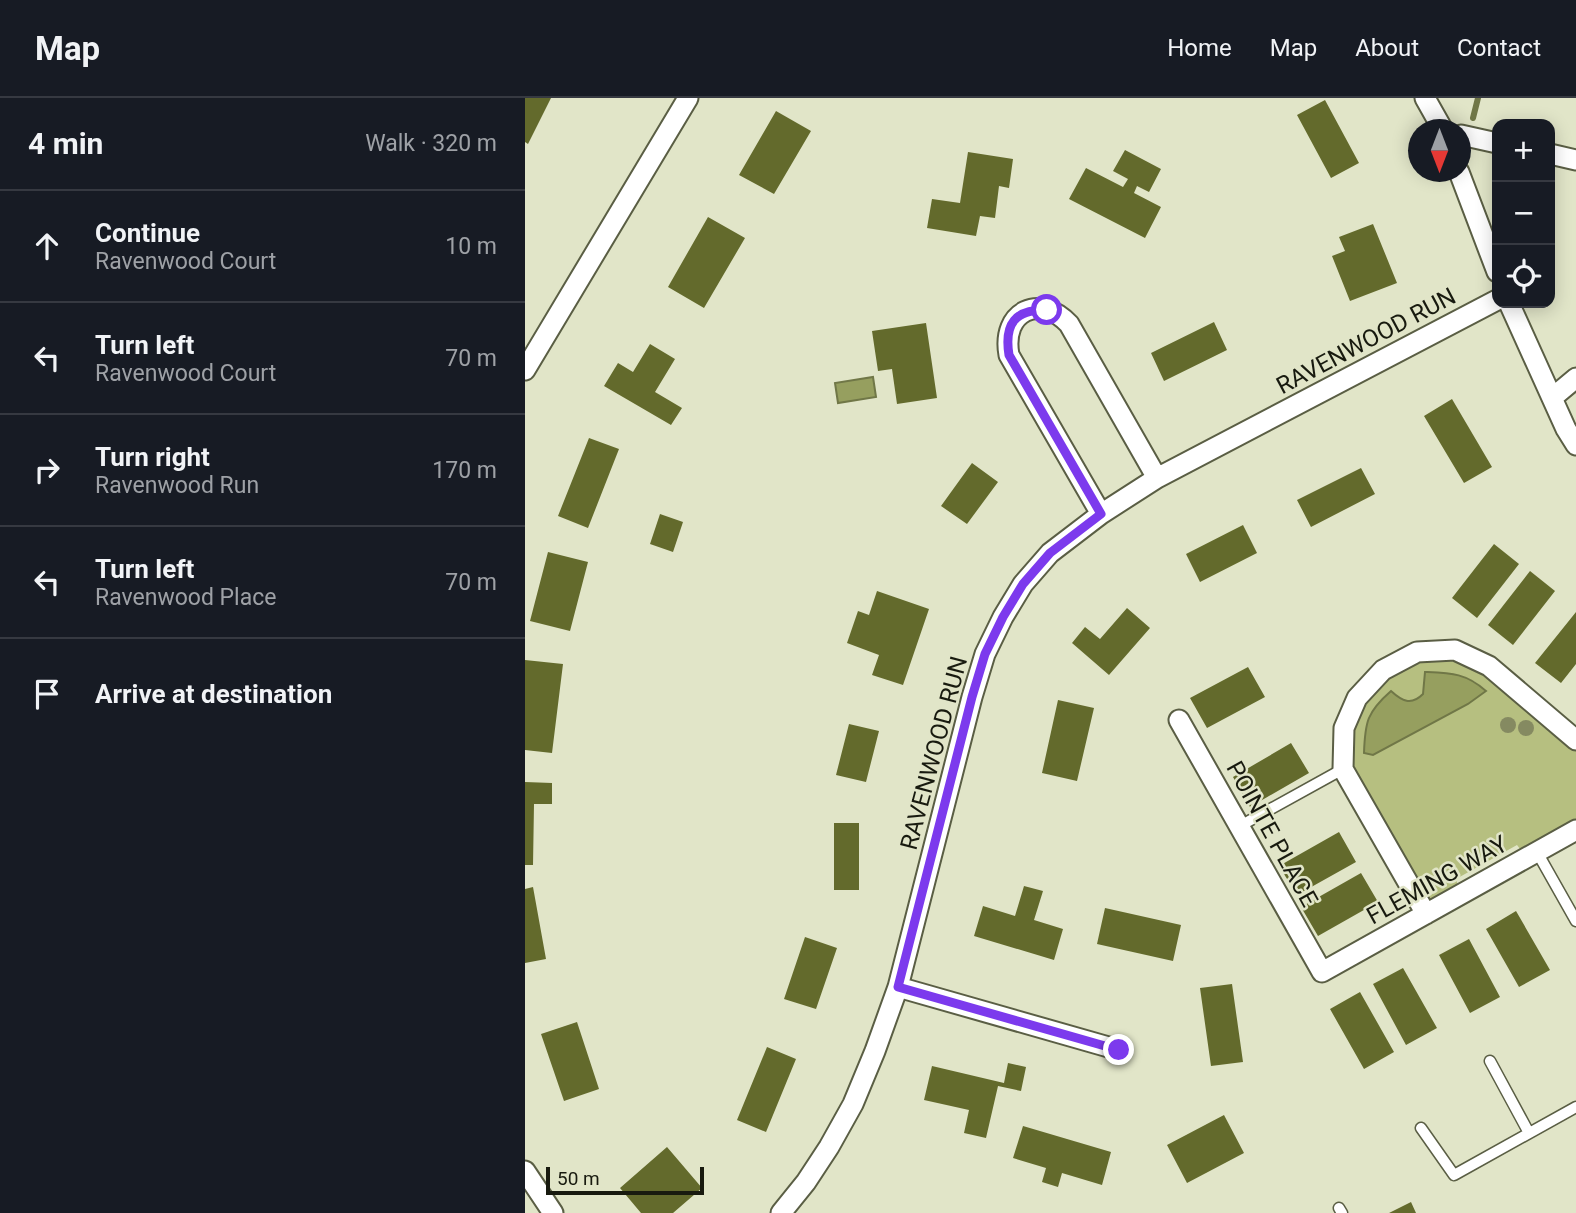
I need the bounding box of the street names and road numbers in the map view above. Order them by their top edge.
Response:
street label: RAVENWOOD RUN [1272,282,1460,400]
street label: RAVENWOOD RUN [895,653,973,853]
street label: POINTE PLACE [1220,756,1324,912]
street label: FLEMING WAY [1362,830,1513,930]

